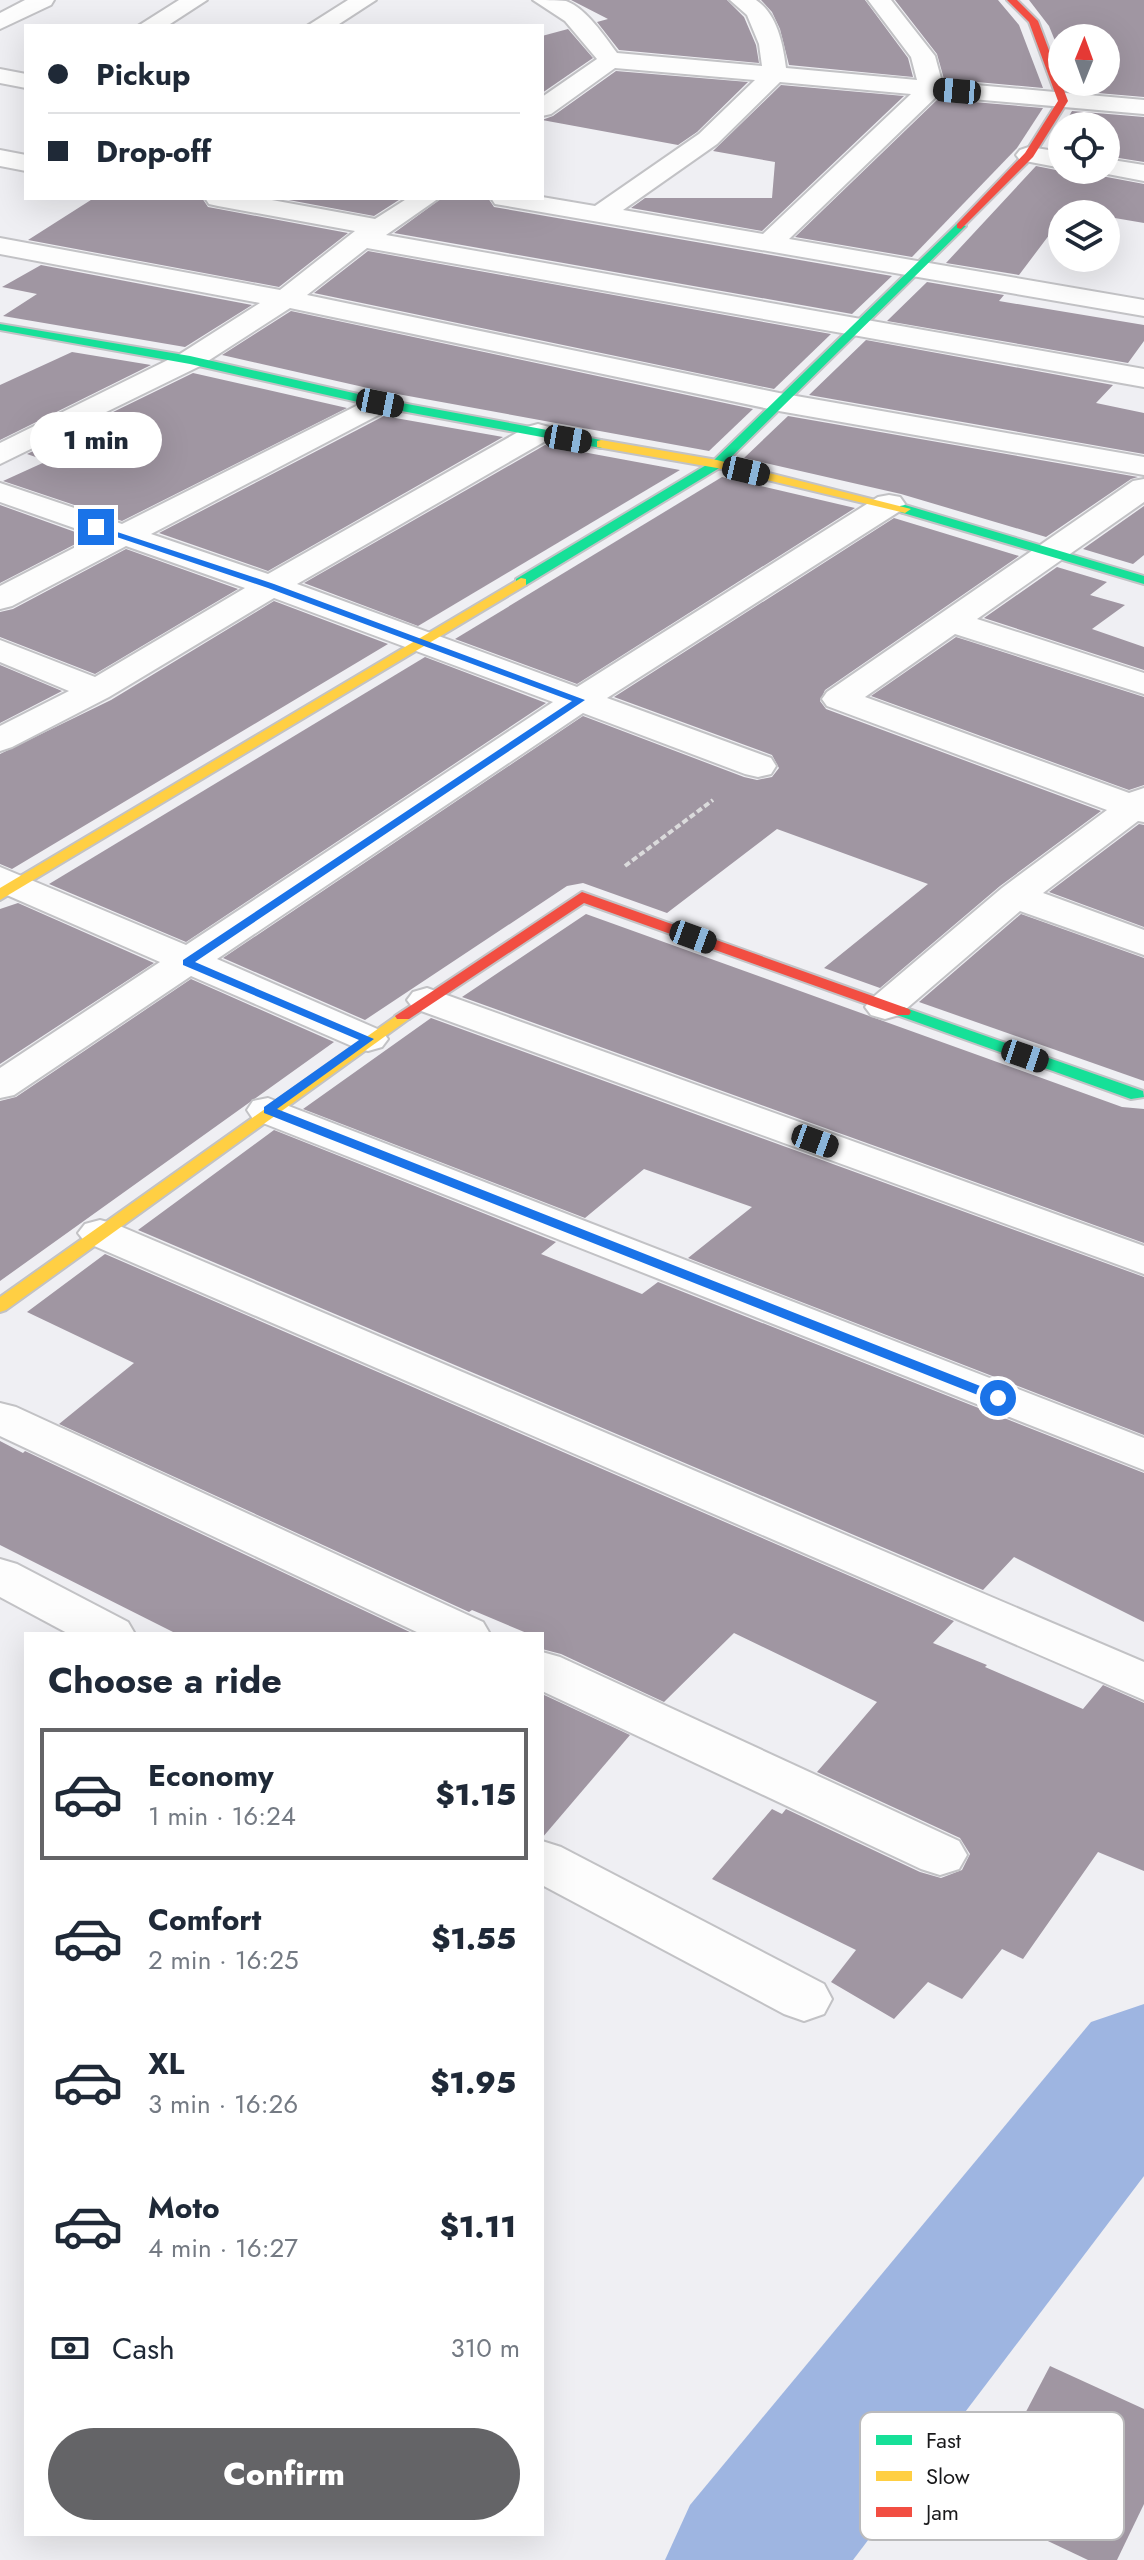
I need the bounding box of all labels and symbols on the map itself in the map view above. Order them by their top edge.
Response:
north arrow [1048,24,1120,96]
car [932,77,982,105]
car [354,387,406,419]
callout: 1 min [30,411,162,467]
car [542,423,594,455]
car [720,454,772,488]
route end [78,509,114,545]
car [666,918,720,956]
car [998,1037,1052,1075]
car [788,1122,842,1160]
route start [980,1380,1016,1416]
legend [860,2412,1124,2540]
text: Fast [926,2424,962,2456]
text: Slow [926,2460,970,2492]
text: Jam [923,2496,959,2528]

